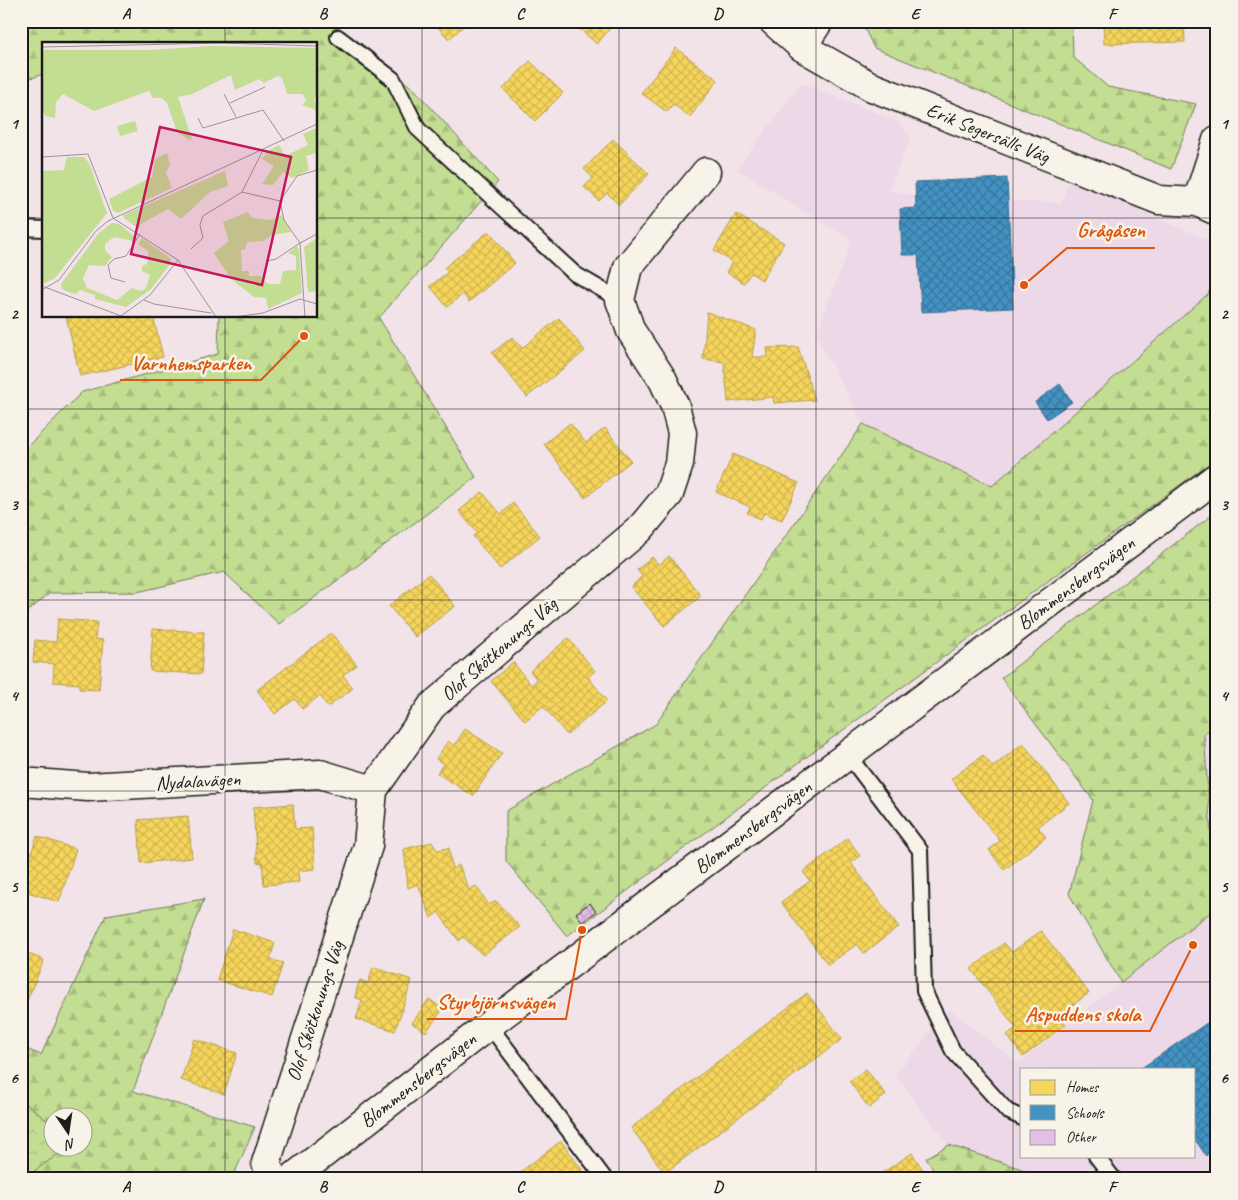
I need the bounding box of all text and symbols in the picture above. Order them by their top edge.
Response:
text: A [122,4,132,24]
text: B [319,4,329,24]
text: C [516,4,526,24]
text: D [713,4,724,24]
text: E [911,4,922,24]
text: F [1108,4,1119,24]
inset map [42,42,318,318]
street label: Erik Segersälls Väg [923,97,1054,169]
text: 1 [10,114,19,134]
text: 1 [1220,114,1229,134]
callout: Grågåsen [1067,212,1155,248]
text: Grågåsen [1077,217,1145,243]
text: 2 [10,304,19,324]
text: 2 [1220,304,1229,324]
callout: Varnhemsparken [120,344,261,380]
text: Varnhemsparken [131,350,253,376]
text: 3 [10,495,19,515]
text: 3 [1220,495,1229,515]
street label: Blommensbergsvägen [1012,530,1141,635]
street label: Olof Skötkonungs Väg [436,591,563,706]
text: 4 [10,686,19,706]
text: 4 [1220,686,1229,706]
street label: Nydalavägen [155,766,242,796]
street label: Blommensbergsvägen [689,774,818,879]
text: 5 [11,877,20,897]
text: 5 [1221,877,1230,897]
street label: Olof Skötkonungs Väg [281,937,350,1084]
callout: Styrbjörnsvägen [427,983,566,1019]
text: Styrbjörnsvägen [437,989,556,1016]
callout: Aspuddens skola [1015,995,1150,1031]
text: Aspuddens skola [1025,1001,1142,1027]
street label: Blommensbergsvägen [355,1026,482,1133]
text: 6 [10,1068,19,1088]
legend [1020,1068,1196,1158]
text: 6 [1220,1068,1229,1088]
text: Homes [1066,1078,1100,1097]
text: Schools [1066,1104,1105,1123]
north arrow [42,1108,92,1158]
text: Other [1066,1128,1097,1147]
text: N [62,1135,77,1154]
text: A [122,1177,132,1197]
text: B [319,1177,329,1197]
text: C [516,1177,526,1197]
text: D [713,1177,724,1197]
text: E [911,1177,922,1197]
text: F [1108,1177,1119,1197]

